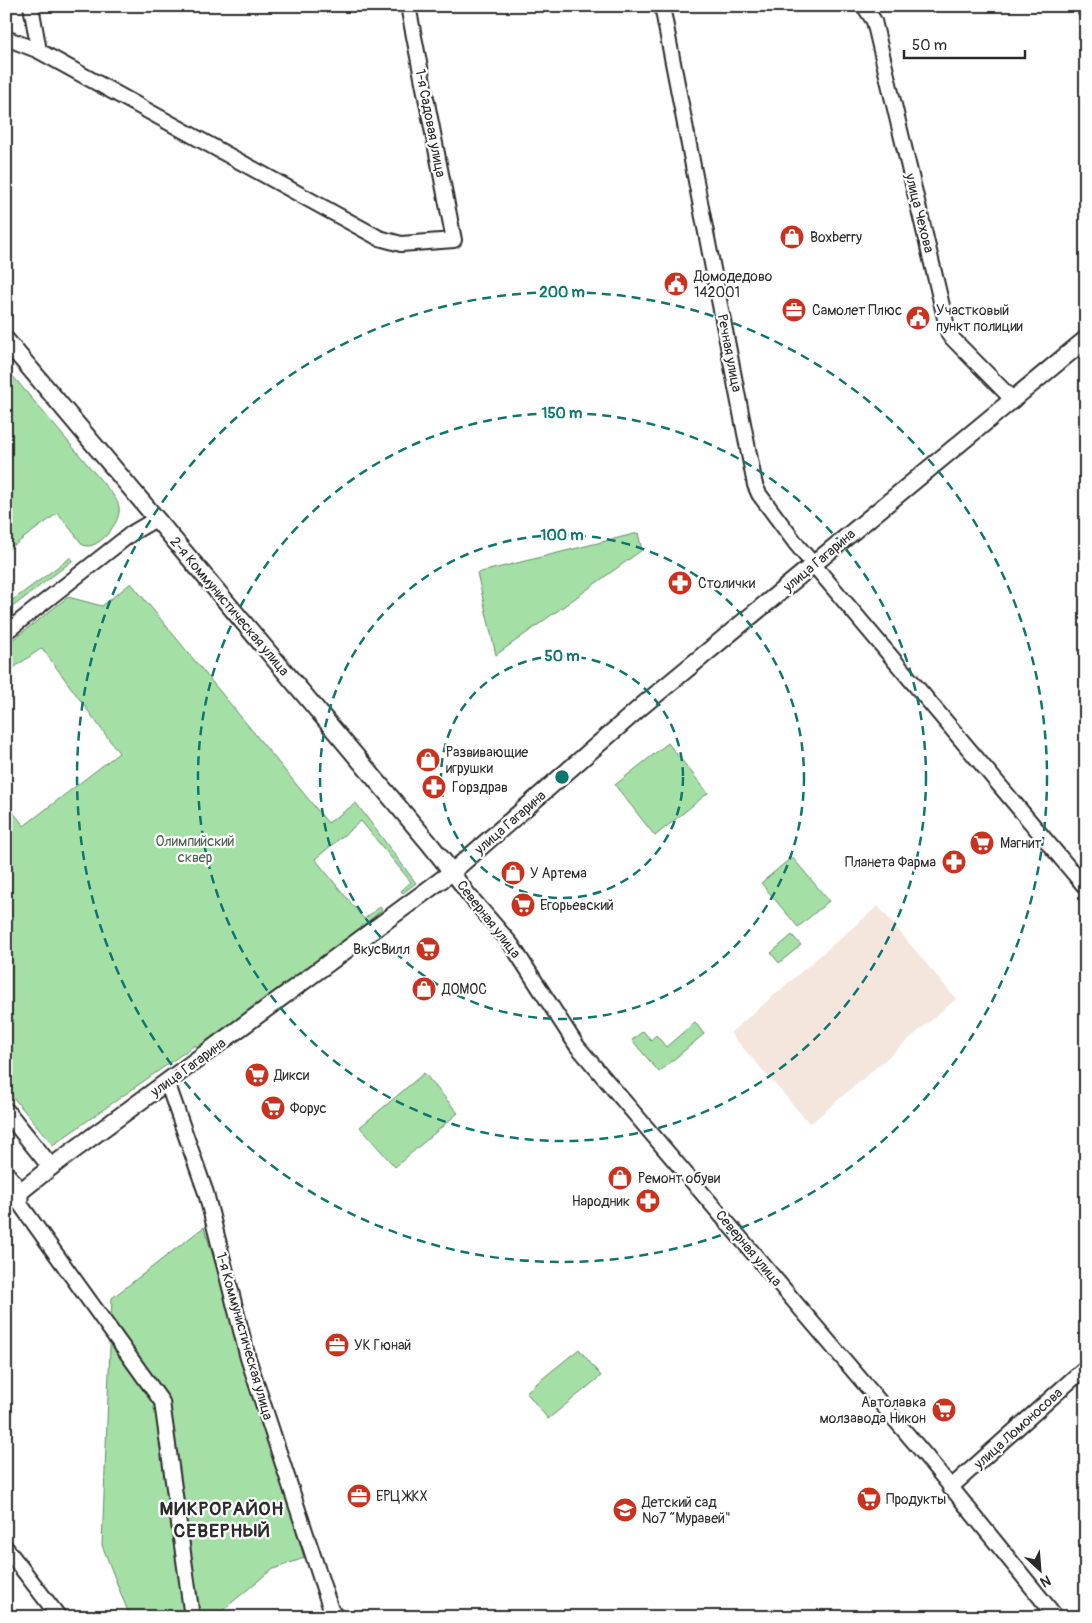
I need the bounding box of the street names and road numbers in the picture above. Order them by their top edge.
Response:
street label: 1-я Садовая улица [412,67,449,179]
street label: улица Чехова [901,171,938,255]
street label: Речная улица [714,313,745,393]
street label: улица Гагарина [779,525,859,596]
street label: 2-я Коммунистическая улица [167,533,293,679]
street label: улица Гагарина [471,787,549,859]
street label: Северная улица [453,877,524,962]
street label: улица Гагарина [147,1034,229,1101]
street label: Северная улица [712,1207,785,1290]
street label: 1-я Коммунистическая улица [212,1250,277,1422]
street label: улица Ломоносова [970,1384,1066,1473]

